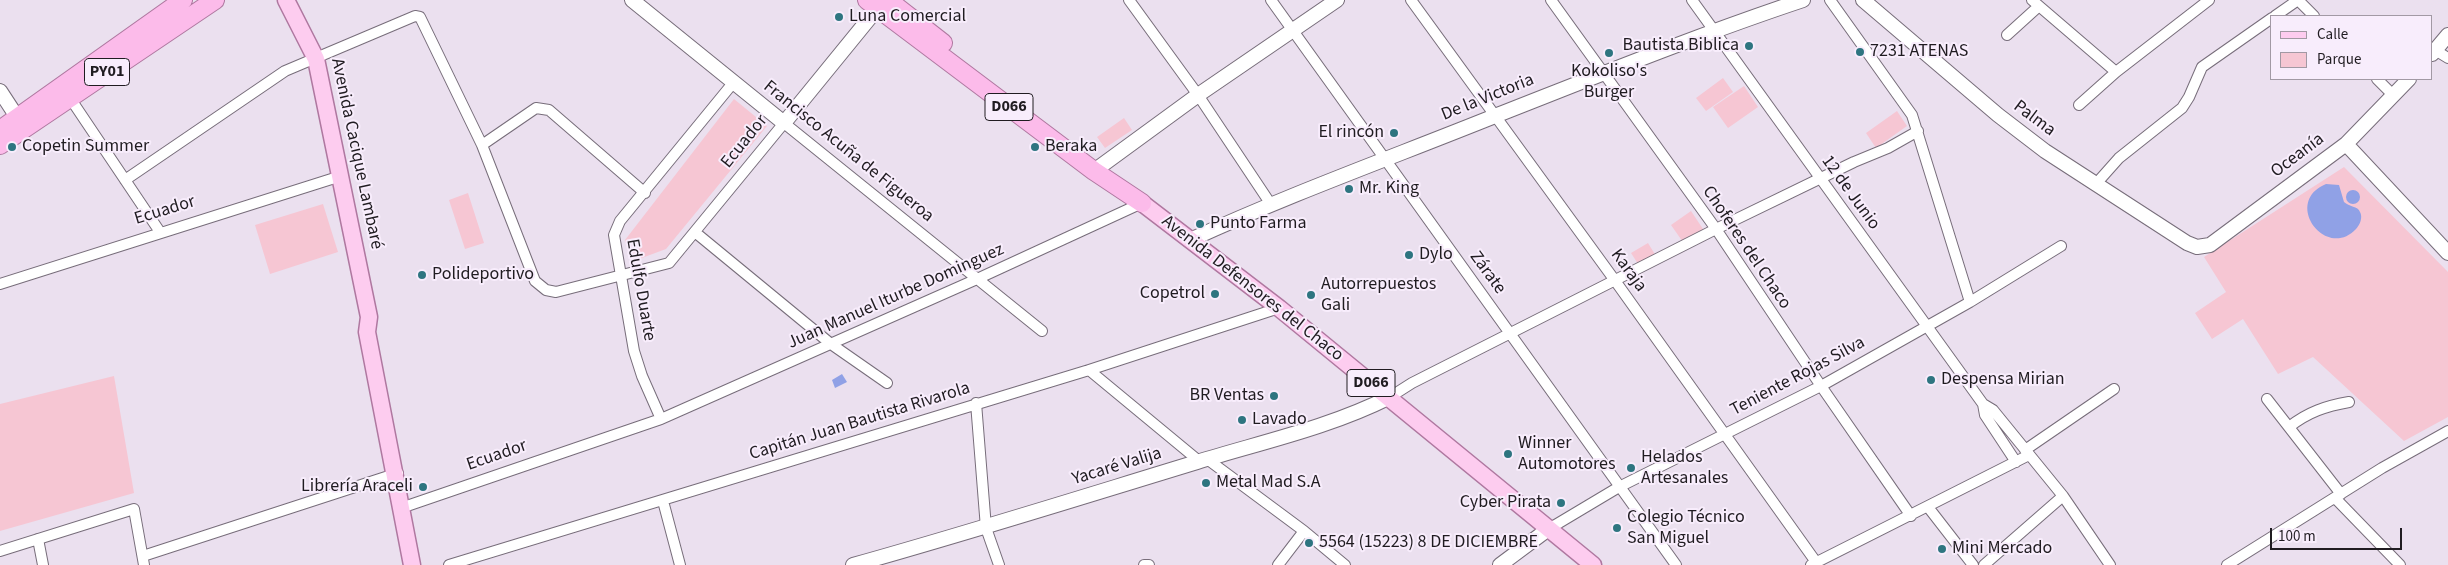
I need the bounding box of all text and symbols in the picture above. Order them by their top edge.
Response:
place label: Luna Comercial [849,6,966,28]
marker: Luna Comercial [833,11,845,23]
legend [2270,15,2433,80]
text: Calle [2317,24,2348,45]
place label: Bautista Biblica [1622,35,1739,57]
marker: Bautista Biblica [1743,40,1755,52]
place label: 7231 ATENAS [1870,41,1968,63]
marker: 7231 ATENAS [1854,46,1866,58]
marker: Kokoliso's Burger [1603,47,1615,59]
text: Parque [2317,49,2361,70]
street label: Avenida Cacique Lambaré [325,57,387,251]
road number: PY01 [84,58,130,86]
place label: Kokoliso's Burger [1571,61,1647,104]
street label: De la Victoria [1439,70,1537,126]
street label: Francisco Acuña de Figueroa [758,77,938,227]
road number: D066 [985,94,1033,120]
street label: Palma [2009,96,2059,142]
street label: Ecuador [717,111,773,173]
place label: El rincón [1318,122,1384,144]
marker: El rincón [1388,127,1400,139]
street label: Oceanía [2267,129,2329,183]
place label: Copetin Summer [22,136,149,158]
place label: Beraka [1045,136,1097,158]
marker: Copetin Summer [6,141,18,153]
marker: Beraka [1029,141,1041,153]
street label: 12 de Junio [1816,152,1884,234]
place label: Mr. King [1359,178,1419,200]
street label: Choferes del Chaco [1697,182,1795,314]
marker: Mr. King [1343,183,1355,195]
street label: Ecuador [132,192,198,230]
street label: Avenida Defensores del Chaco [1157,211,1347,367]
place label: Punto Farma [1210,213,1307,235]
marker: Punto Farma [1194,218,1206,230]
street label: Edulfo Duarte [620,237,660,343]
street label: Juan Manuel Iturbe Dominguez [784,239,1008,355]
place label: Dylo [1419,244,1453,266]
street label: Karaja [1605,245,1651,297]
street label: Zárate [1464,247,1510,299]
marker: Dylo [1403,249,1415,261]
place label: Polideportivo [432,264,534,286]
marker: Polideportivo [416,269,428,281]
place label: Autorrepuestos Gali [1321,274,1436,316]
place label: Copetrol [1140,283,1205,305]
marker: Copetrol [1209,288,1221,300]
marker: Autorrepuestos Gali [1305,289,1317,301]
street label: Teniente Rojas Silva [1727,332,1869,422]
road number: D066 [1347,369,1395,396]
place label: Despensa Mirian [1941,369,2065,391]
marker: Despensa Mirian [1925,374,1937,386]
street label: Capitán Juan Bautista Rivarola [747,378,973,466]
place label: BR Ventas [1189,385,1264,407]
marker: BR Ventas [1268,390,1280,402]
place label: Lavado [1252,409,1307,431]
marker: Lavado [1236,414,1248,426]
place label: Winner Automotores [1518,433,1616,476]
street label: Ecuador [464,436,530,476]
street label: Yacaré Valija [1070,443,1164,491]
place label: Helados Artesanales [1641,447,1728,489]
marker: Winner Automotores [1502,448,1514,460]
marker: Helados Artesanales [1625,462,1637,474]
place label: Metal Mad S.A [1216,472,1320,494]
place label: Librería Araceli [301,476,413,498]
marker: Metal Mad S.A [1200,477,1212,489]
marker: Librería Araceli [417,481,429,493]
place label: Cyber Pirata [1460,492,1551,514]
marker: Cyber Pirata [1555,497,1567,509]
place label: Colegio Técnico San Miguel [1627,507,1745,550]
scale bar [2273,518,2406,550]
marker: Colegio Técnico San Miguel [1611,522,1623,534]
text: 100 m [2278,526,2316,547]
place label: 5564 (15223) 8 DE DICIEMBRE [1319,532,1538,554]
marker: 5564 (15223) 8 DE DICIEMBRE [1303,537,1315,549]
place label: Mini Mercado [1952,538,2052,560]
marker: Mini Mercado [1936,543,1948,555]

